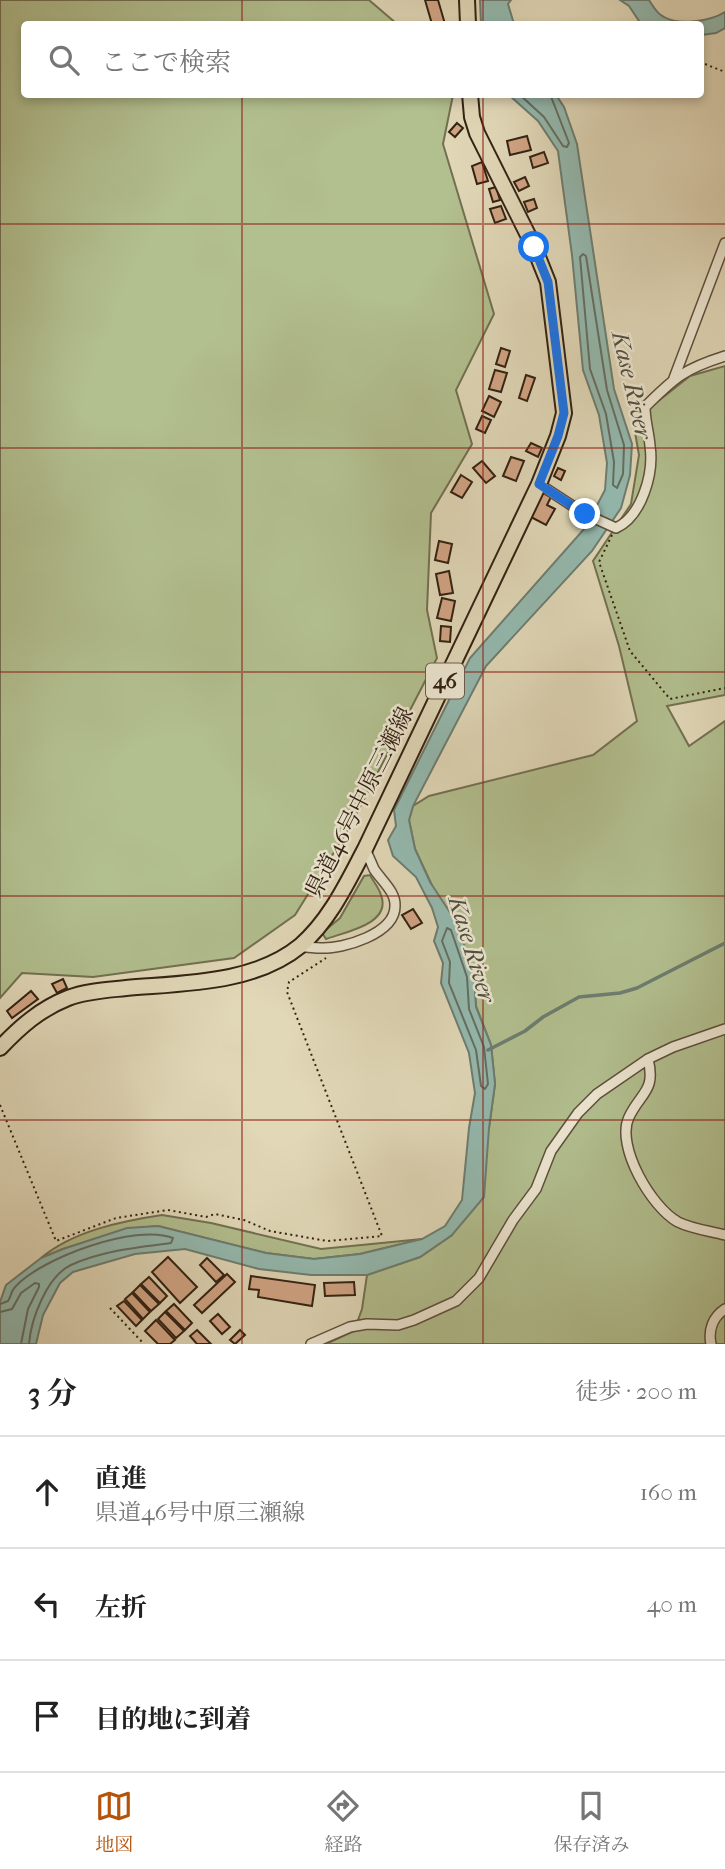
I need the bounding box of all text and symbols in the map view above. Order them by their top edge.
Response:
search box [21,21,704,98]
icon: search [45,41,83,79]
text: ここで検索 [101,47,231,78]
route start [518,231,549,262]
water label: Kase River [606,326,658,444]
route end [569,498,600,529]
road number: 46 [426,664,464,698]
street label: 県道46号中原三瀬線 [300,703,419,902]
water label: Kase River [442,891,502,1008]
text: 3 分 [28,1376,77,1411]
text: 徒歩 · 200 m [575,1378,697,1405]
text: 直進 [95,1463,147,1494]
icon: ahead [28,1473,66,1511]
text: 160 m [640,1479,697,1506]
text: 県道46号中原三瀬線 [95,1499,305,1526]
icon: left [28,1585,66,1623]
text: 40 m [647,1591,697,1618]
text: 左折 [95,1592,147,1623]
icon: arrive [28,1697,66,1735]
text: 目的地に到着 [95,1704,251,1735]
tab: 地図 [95,1787,134,1856]
tab: 経路 [324,1787,363,1856]
tab: 保存済み [553,1787,630,1856]

